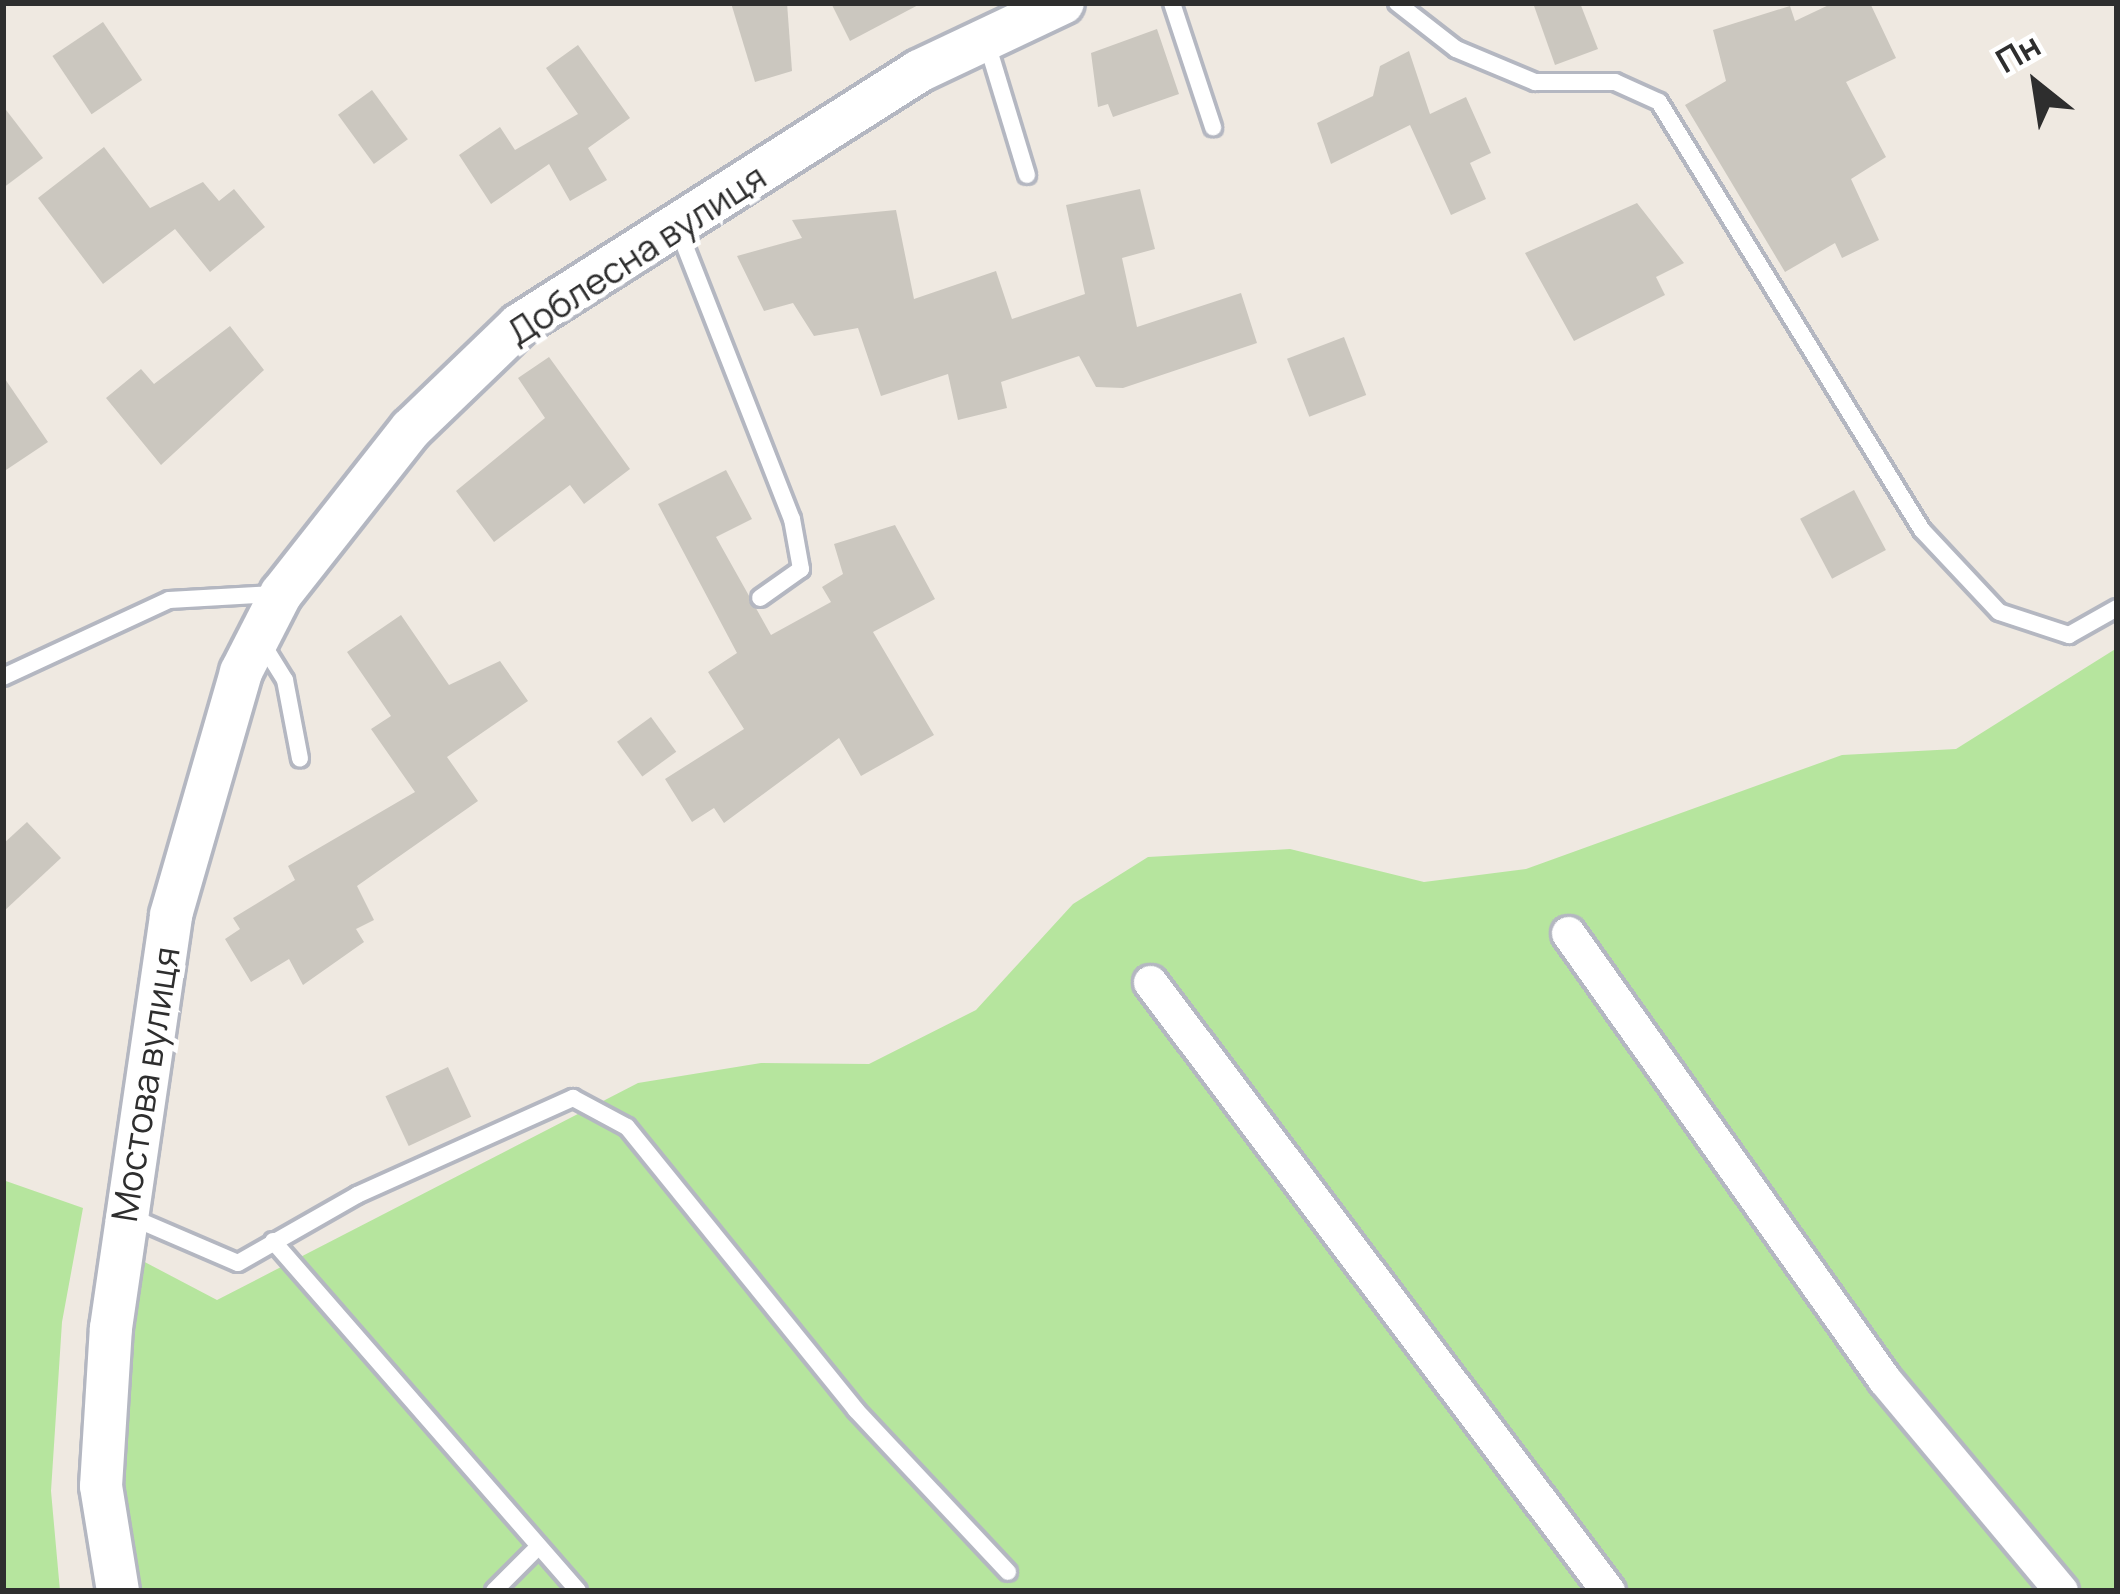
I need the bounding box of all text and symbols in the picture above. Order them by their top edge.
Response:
text: Пн [1987,22,2048,83]
north arrow [1976,24,2096,144]
street label: Доблесна вулиця [498,154,774,354]
street label: Мостова вулиця [102,944,188,1224]

